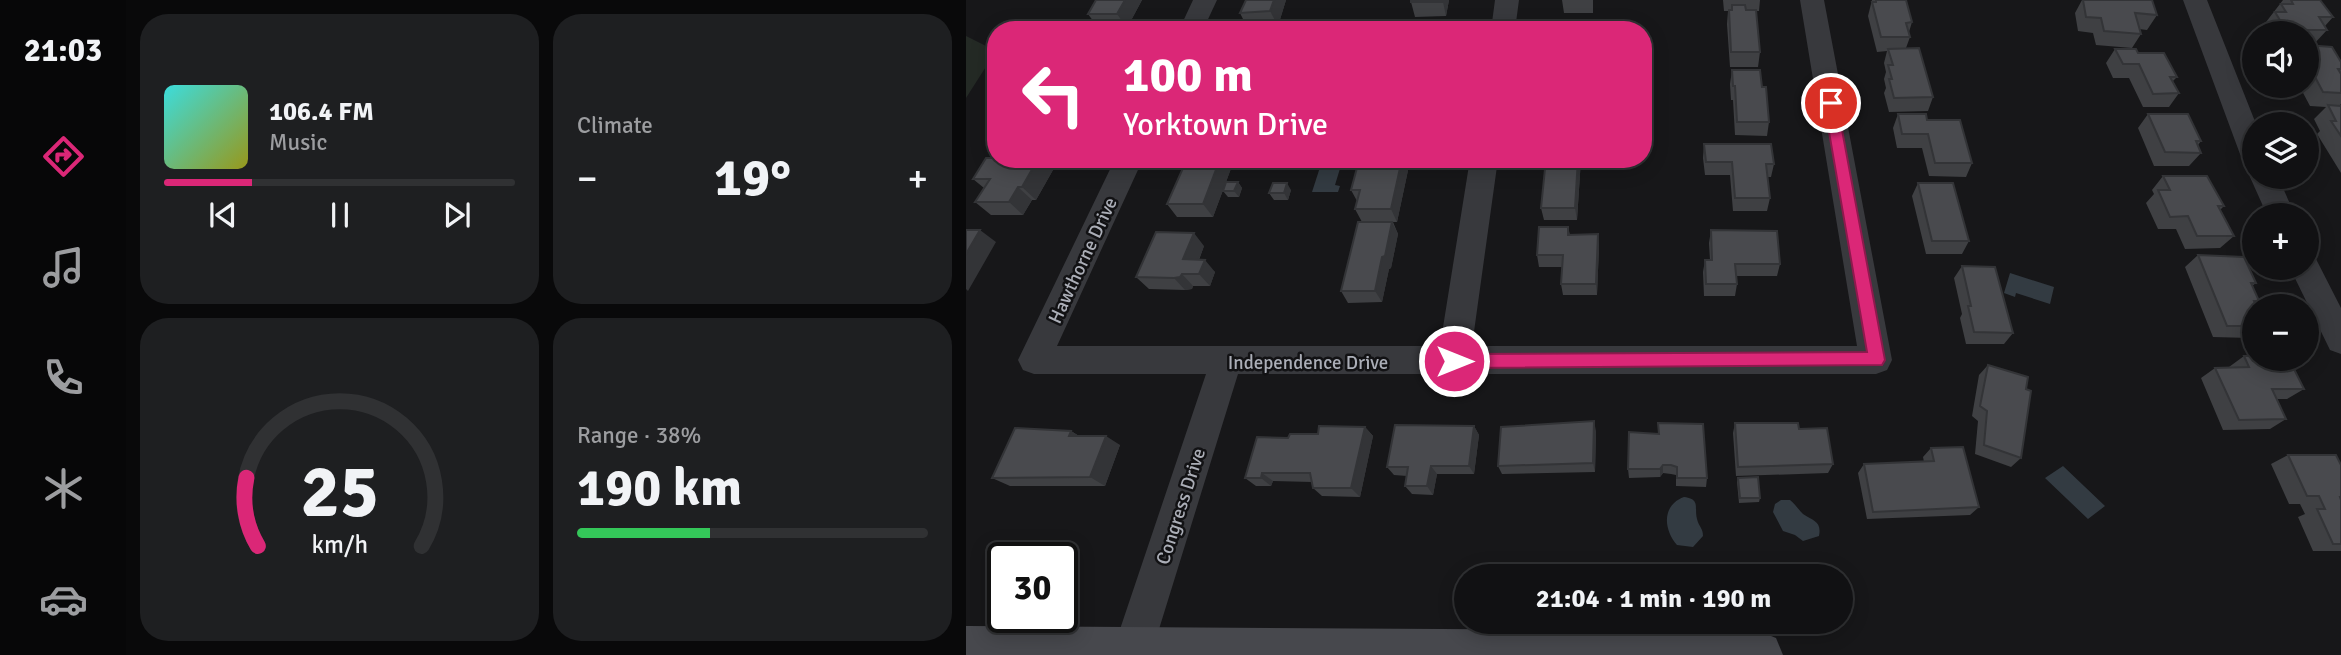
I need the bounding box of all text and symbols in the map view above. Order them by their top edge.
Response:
map controls [2242,21,2319,371]
button: sound [2242,21,2319,98]
text: 21:03 [24,31,102,70]
text: 100 m [1123,45,1253,105]
icon: left [1008,49,1099,140]
pin [1801,73,1861,133]
icon: arrive [1812,84,1850,122]
text: 106.4 FM [269,96,374,128]
text: Yorktown Drive [1123,105,1328,144]
text: Climate [577,111,653,140]
button: layers [2242,112,2319,189]
text: Music [269,128,327,157]
icon: directions [39,132,88,181]
text: 19° [714,146,791,210]
text: − [577,155,598,202]
text: + [907,155,928,202]
street label: Hawthorne Drive [1043,193,1123,327]
icon: previous [204,196,242,234]
icon: pause [321,196,359,234]
icon: next [438,196,476,234]
button: + [2242,203,2319,280]
icon: music [39,243,88,292]
button: − [2242,294,2319,371]
position arrow [1417,324,1491,398]
street label: Independence Drive [1228,351,1388,375]
icon: phone [39,353,88,402]
text: Range · 38% [577,421,701,450]
street label: Congress Drive [1151,445,1211,568]
text: 25 [300,448,379,537]
text: 190 km [577,456,742,520]
icon: climate [39,464,88,513]
text: km/h [311,528,368,559]
speed limit sign: 30 [987,542,1078,633]
icon: car [39,575,88,624]
text: 21:04 · 1 min · 190 m [1536,583,1771,615]

